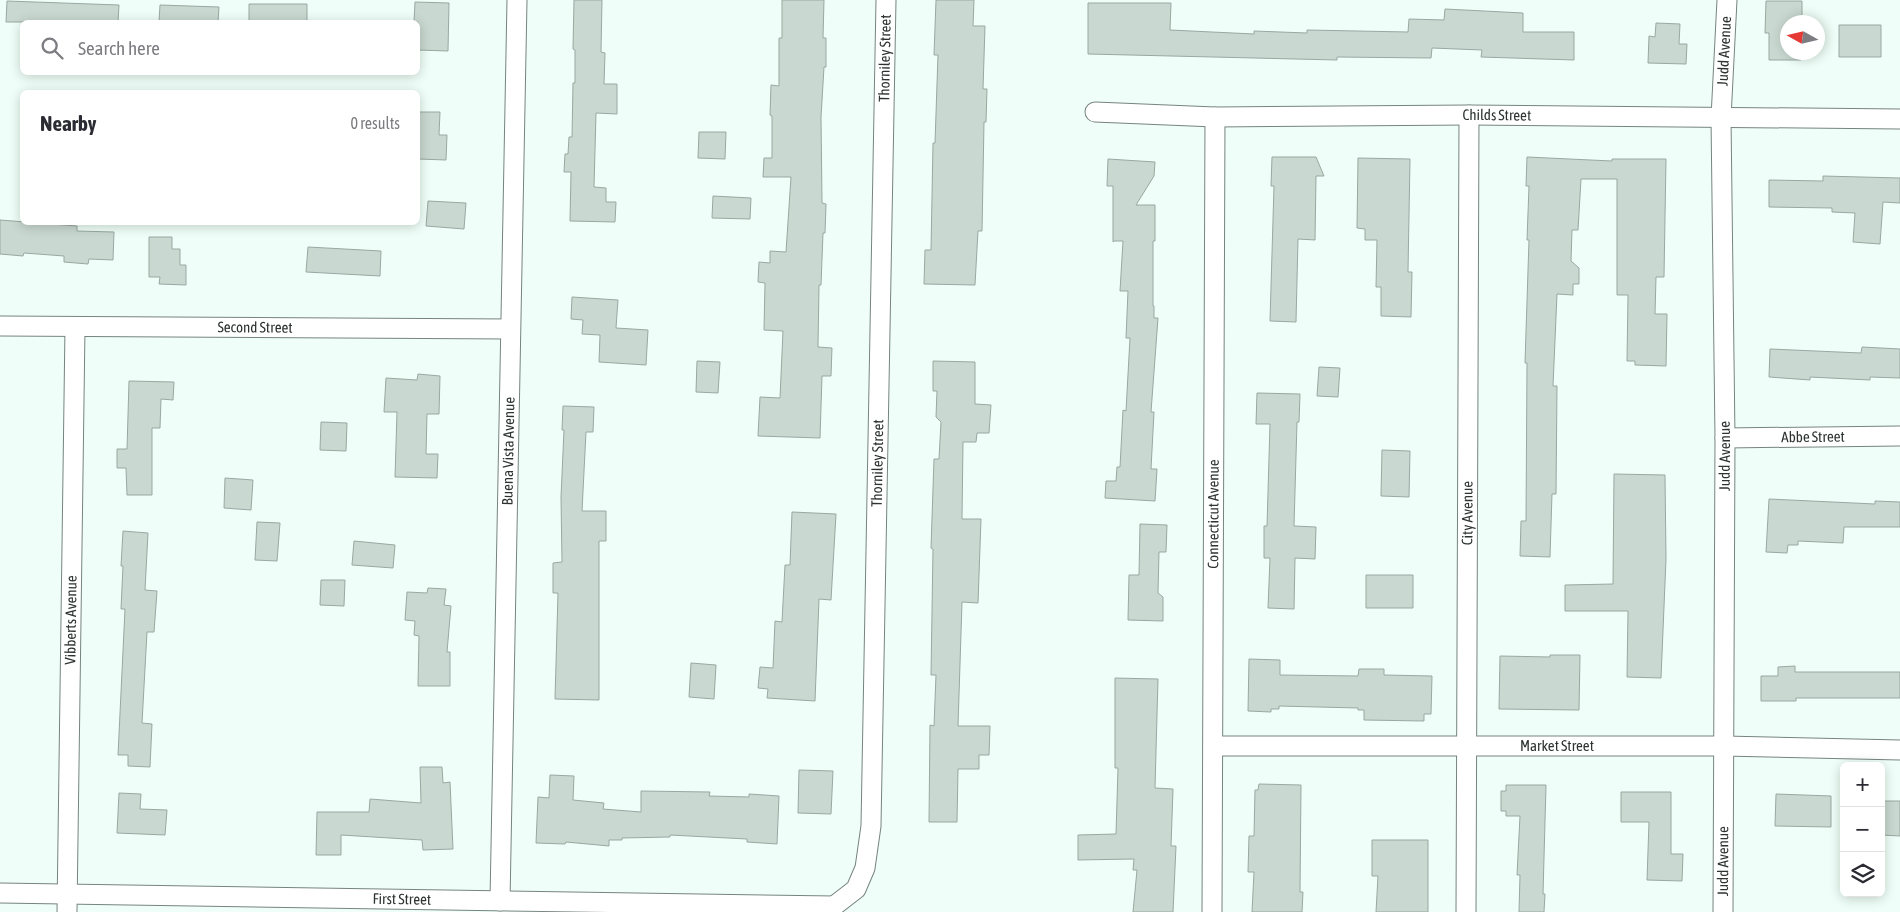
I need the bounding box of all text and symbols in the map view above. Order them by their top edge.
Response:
street label: Thorniley Street [875,14,894,102]
north arrow [1780,15,1825,60]
street label: Judd Avenue [1714,16,1734,86]
search box [20,20,420,75]
icon: search [38,34,66,62]
text: Search here [78,37,160,59]
street label: Childs Street [1462,106,1531,124]
text: Nearby [40,111,96,135]
text: 0 results [350,114,400,132]
street label: Second Street [217,318,293,336]
street label: Buena Vista Avenue [498,396,518,505]
street label: Thorniley Street [868,419,886,507]
street label: Judd Avenue [1716,421,1733,491]
street label: Abbe Street [1781,428,1845,445]
street label: Connecticut Avenue [1204,459,1222,569]
street label: City Avenue [1458,481,1476,545]
street label: Vibberts Avenue [61,575,80,665]
street label: Market Street [1520,737,1594,754]
map controls [1840,762,1885,897]
button: + [1840,762,1885,807]
button: − [1840,807,1885,852]
street label: Judd Avenue [1714,826,1731,896]
button: layers [1840,852,1885,897]
street label: First Street [373,890,431,908]

